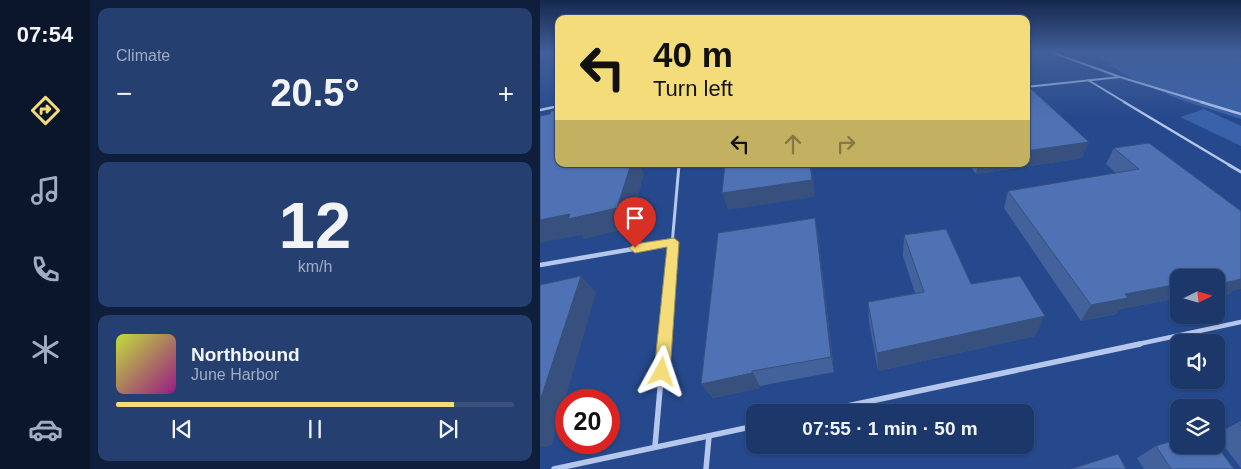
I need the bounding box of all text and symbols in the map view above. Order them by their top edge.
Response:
text: 07:54 [17,22,73,47]
icon: left [570,35,635,100]
text: 40 m [653,35,733,74]
text: Climate [116,47,170,64]
text: 20.5° [270,72,360,114]
text: Turn left [653,76,733,101]
text: − [116,78,132,109]
text: + [498,78,514,109]
icon: directions [28,93,63,128]
icon: left [726,130,754,158]
icon: ahead [779,130,807,158]
icon: right [832,130,860,158]
icon: music [28,173,63,208]
text: 12 [279,189,351,262]
pin [614,197,656,248]
icon: arrive [621,204,649,232]
icon: phone [28,252,63,287]
text: km/h [298,258,332,275]
north arrow [1170,269,1225,324]
map controls [1170,269,1225,454]
icon: climate [28,332,63,367]
button: sound [1170,334,1225,389]
text: Northbound [191,344,300,365]
position arrow [635,345,687,397]
text: June Harbor [191,366,279,383]
speed limit sign: 20 [555,389,620,454]
button: layers [1170,399,1225,454]
icon: car [28,412,63,447]
icon: previous [168,415,196,443]
icon: pause [301,415,329,443]
icon: next [434,415,462,443]
text: 07:55 · 1 min · 50 m [802,418,978,439]

